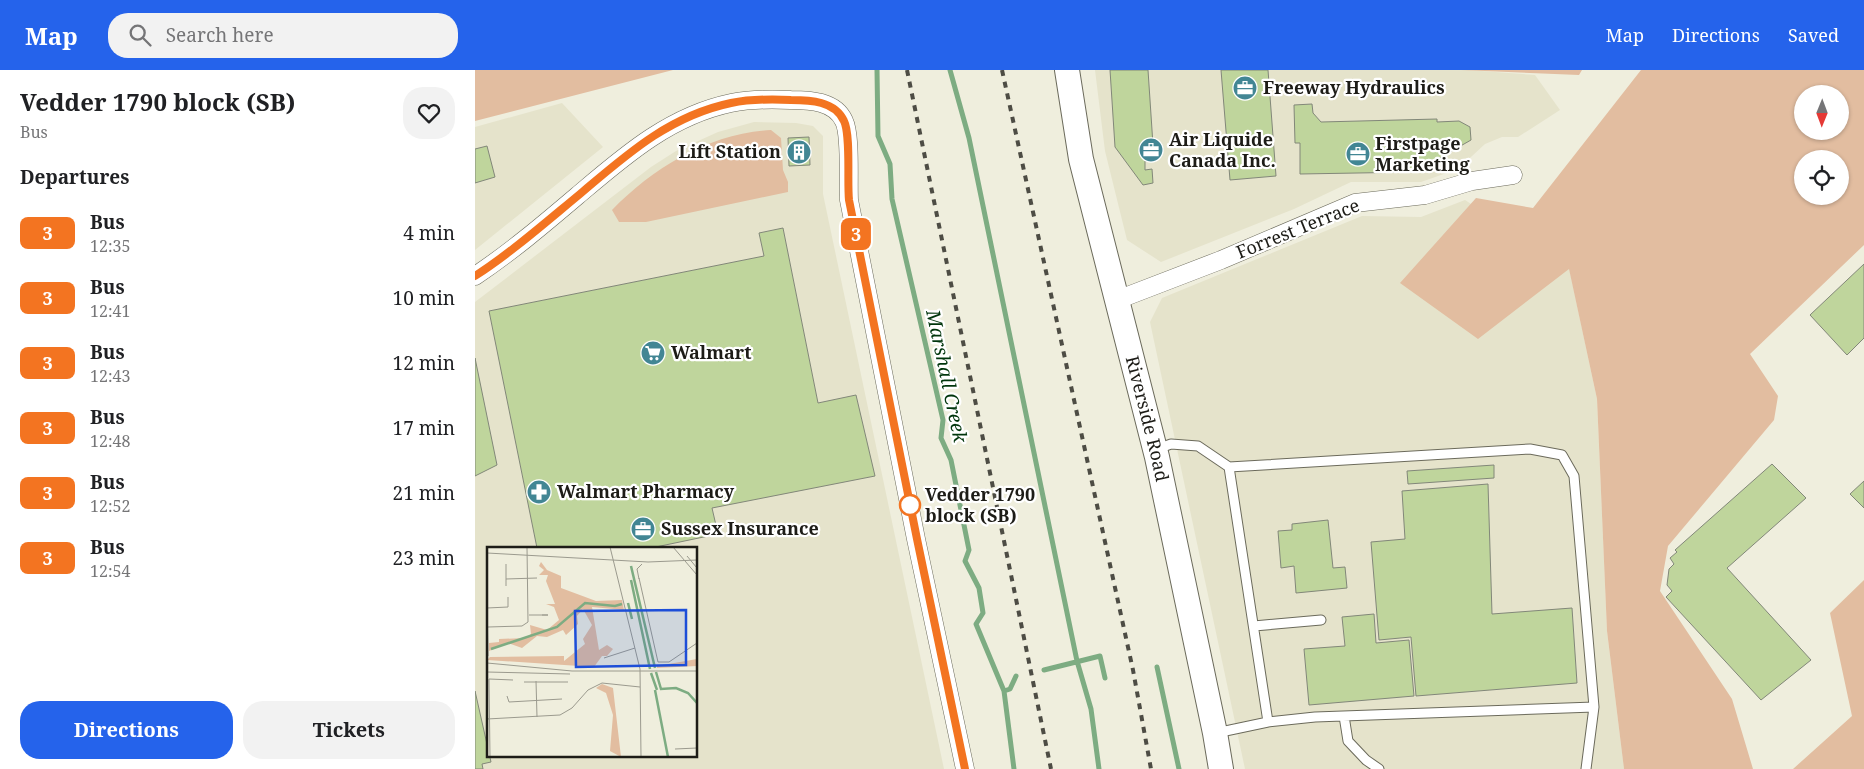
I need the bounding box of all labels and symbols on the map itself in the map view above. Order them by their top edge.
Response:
office icon: Freeway Hydraulics [1232,75,1258,101]
place label: Freeway Hydraulics [1263,75,1445,99]
north arrow [1794,85,1849,140]
place label: Air Liquide Canada Inc. [1169,127,1276,172]
place label: Firstpage Marketing [1375,131,1470,176]
office icon: Air Liquide Canada Inc. [1138,137,1164,163]
place label: Lift Station [678,139,781,163]
building icon: Lift Station [786,139,812,165]
office icon: Firstpage Marketing [1345,141,1371,167]
street label: Forrest Terrace [1232,192,1363,264]
line badge: 3 [840,218,872,250]
water label: Marshall Creek [920,306,974,446]
supermarket icon: Walmart [640,340,666,366]
place label: Walmart [671,340,751,364]
street label: Riverside Road [1121,353,1175,484]
pharmacy icon: Walmart Pharmacy [526,479,552,505]
place label: Walmart Pharmacy [557,479,735,503]
place label: Vedder 1790 block (SB) [925,482,1035,527]
marker: Vedder 1790 block (SB) [899,494,921,516]
office icon: Sussex Insurance [630,516,656,542]
place label: Sussex Insurance [661,516,819,540]
inset map [487,547,697,756]

